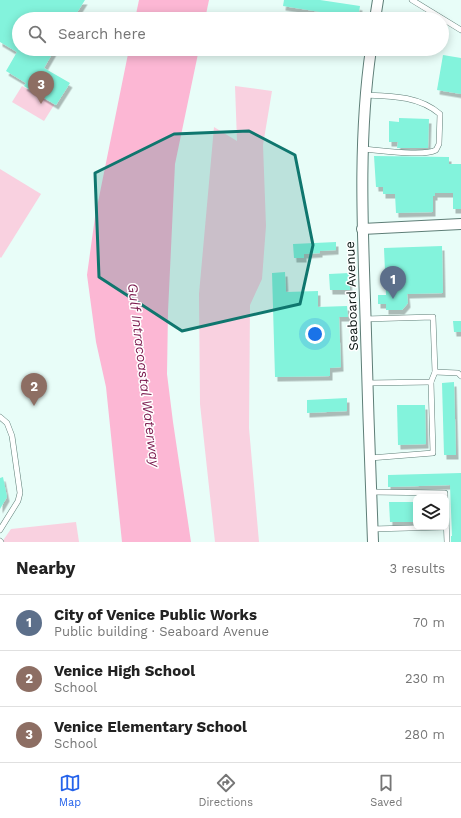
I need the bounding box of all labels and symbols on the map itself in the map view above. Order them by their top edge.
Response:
pin: 3 [28,71,54,104]
street label: Seaboard Avenue [342,241,361,351]
pin: 1 [380,266,406,299]
water label: Gulf Intracoastal Waterway [125,282,163,469]
your location [305,324,325,344]
pin: 2 [21,373,47,406]

